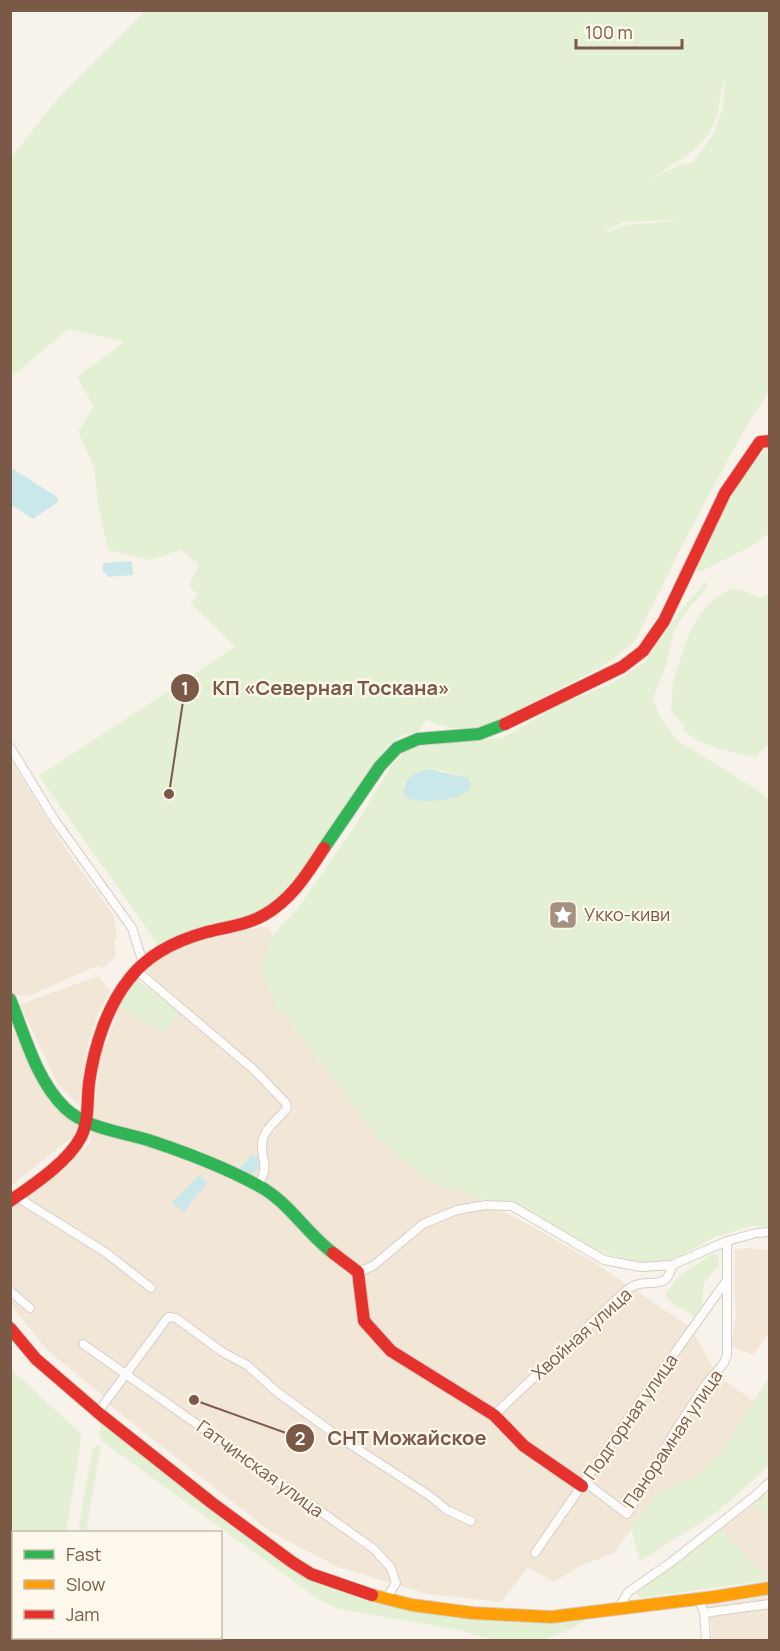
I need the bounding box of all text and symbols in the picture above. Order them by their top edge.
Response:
scale bar [576,12,682,50]
text: 100 m [585,20,633,44]
callout: КП «Северная Тоскана» [170,669,461,707]
text: КП «Северная Тоскана» [212,674,450,701]
text: 1 [181,676,189,700]
place icon: Укко-киви [547,899,579,931]
place label: Укко-киви [584,902,670,926]
street label: Хвойная улица [526,1282,636,1384]
street label: Подгорная улица [578,1349,683,1484]
street label: Панорамная улица [617,1365,727,1512]
street label: Гатчинская улица [192,1414,329,1522]
callout: СНТ Можайское [285,1419,498,1457]
text: СНТ Можайское [328,1424,486,1451]
text: 2 [295,1426,305,1450]
legend [12,1531,222,1639]
text: Fast [66,1542,101,1566]
text: Slow [66,1572,106,1596]
text: Jam [66,1602,100,1626]

